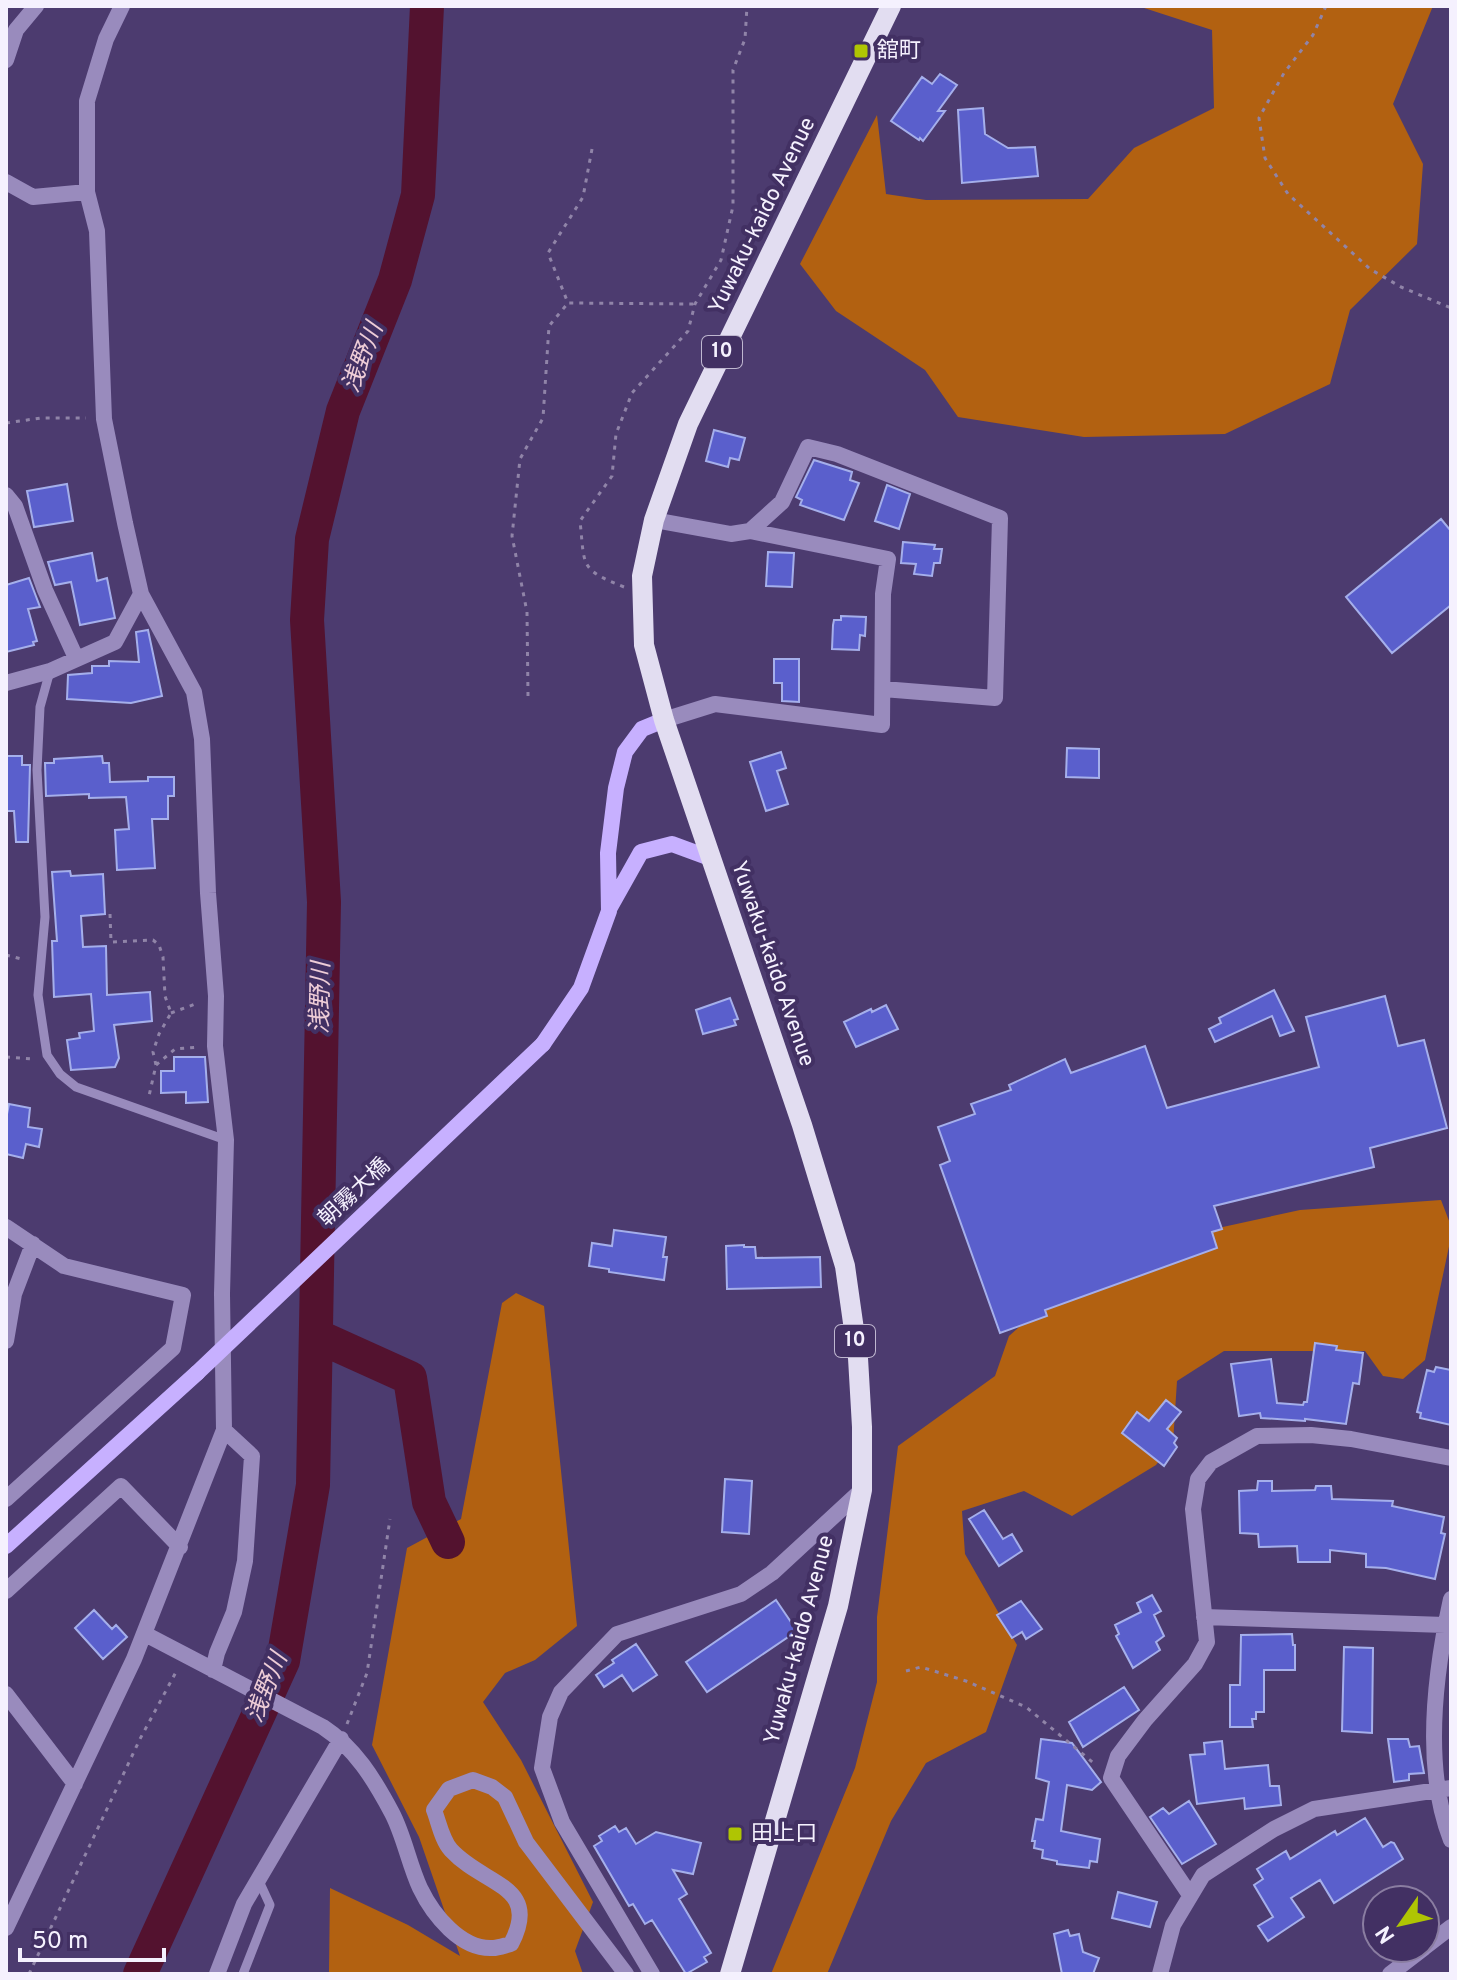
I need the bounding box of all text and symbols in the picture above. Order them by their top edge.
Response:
place label: 舘町 [877,38,921,65]
marker: 舘町 [852,42,870,60]
street label: Yuwaku-kaido Avenue [704,113,822,319]
water label: 浅野川 [337,316,392,397]
road number: 10 [702,336,742,368]
street label: Yuwaku-kaido Avenue [724,858,820,1070]
water label: 浅野川 [306,959,338,1034]
street label: 朝霧大橋 [314,1153,396,1233]
road number: 10 [835,1325,875,1357]
street label: Yuwaku-kaido Avenue [759,1532,841,1748]
water label: 浅野川 [241,1646,297,1727]
place label: 田上口 [751,1821,817,1848]
marker: 田上口 [726,1825,744,1843]
north arrow [1361,1884,1441,1964]
scale bar [20,1912,164,1962]
text: N [1371,1920,1402,1948]
text: 50 m [32,1927,88,1957]

